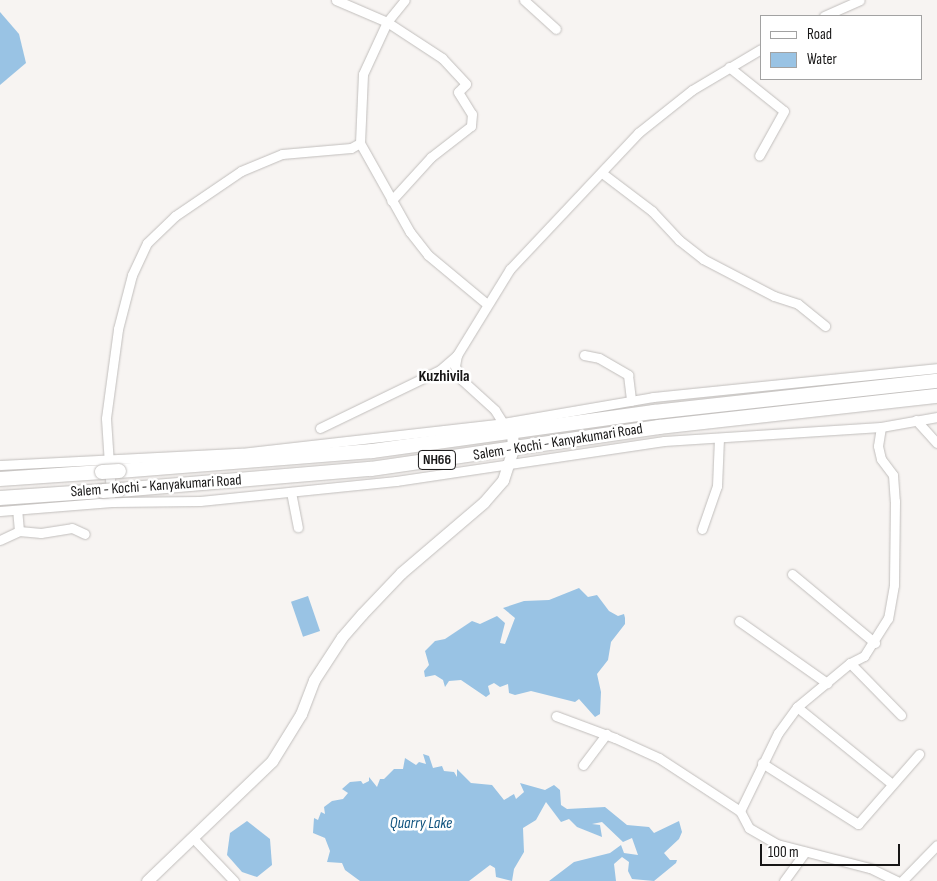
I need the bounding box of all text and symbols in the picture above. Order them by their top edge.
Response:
legend [760,15,922,80]
text: Road [807,25,832,44]
text: Water [807,50,837,69]
district label: Kuzhivila [419,367,469,387]
street label: Salem - Kochi - Kanyakumari Road [472,420,644,464]
road number: NH66 [417,448,457,472]
street label: Salem - Kochi - Kanyakumari Road [70,471,242,501]
water label: Quarry Lake [390,814,452,834]
scale bar [762,834,902,866]
text: 100 m [768,843,799,862]

